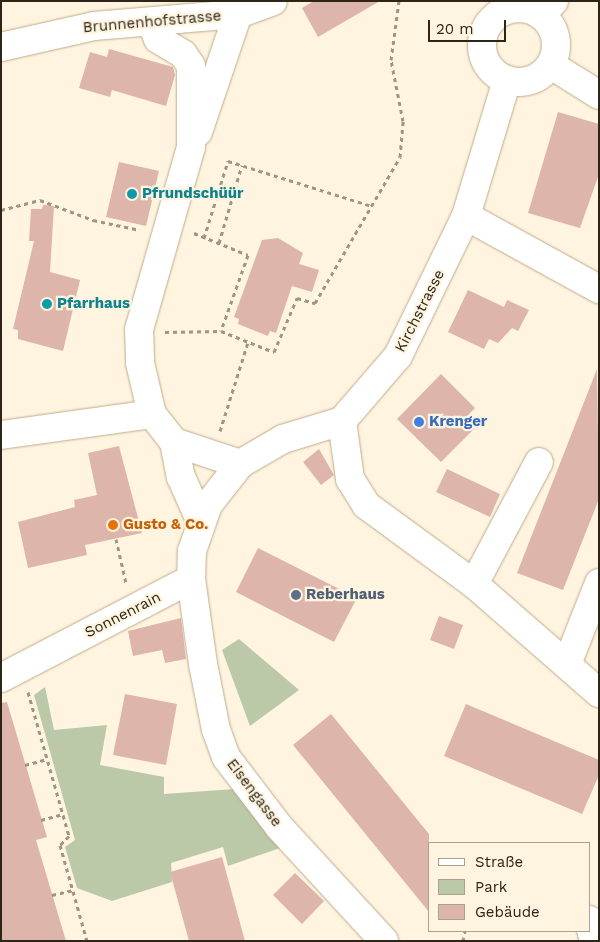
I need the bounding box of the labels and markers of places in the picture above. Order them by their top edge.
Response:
place label: Pfrundschüür [142,185,243,203]
marker: Pfrundschüür [126,188,138,200]
place label: Pfarrhaus [57,295,130,313]
marker: Pfarrhaus [41,298,53,310]
place label: Krenger [429,413,487,431]
marker: Krenger [413,416,425,428]
place label: Gusto & Co. [123,516,208,534]
marker: Gusto & Co. [107,519,119,531]
place label: Reberhaus [306,586,385,604]
marker: Reberhaus [290,589,302,601]

